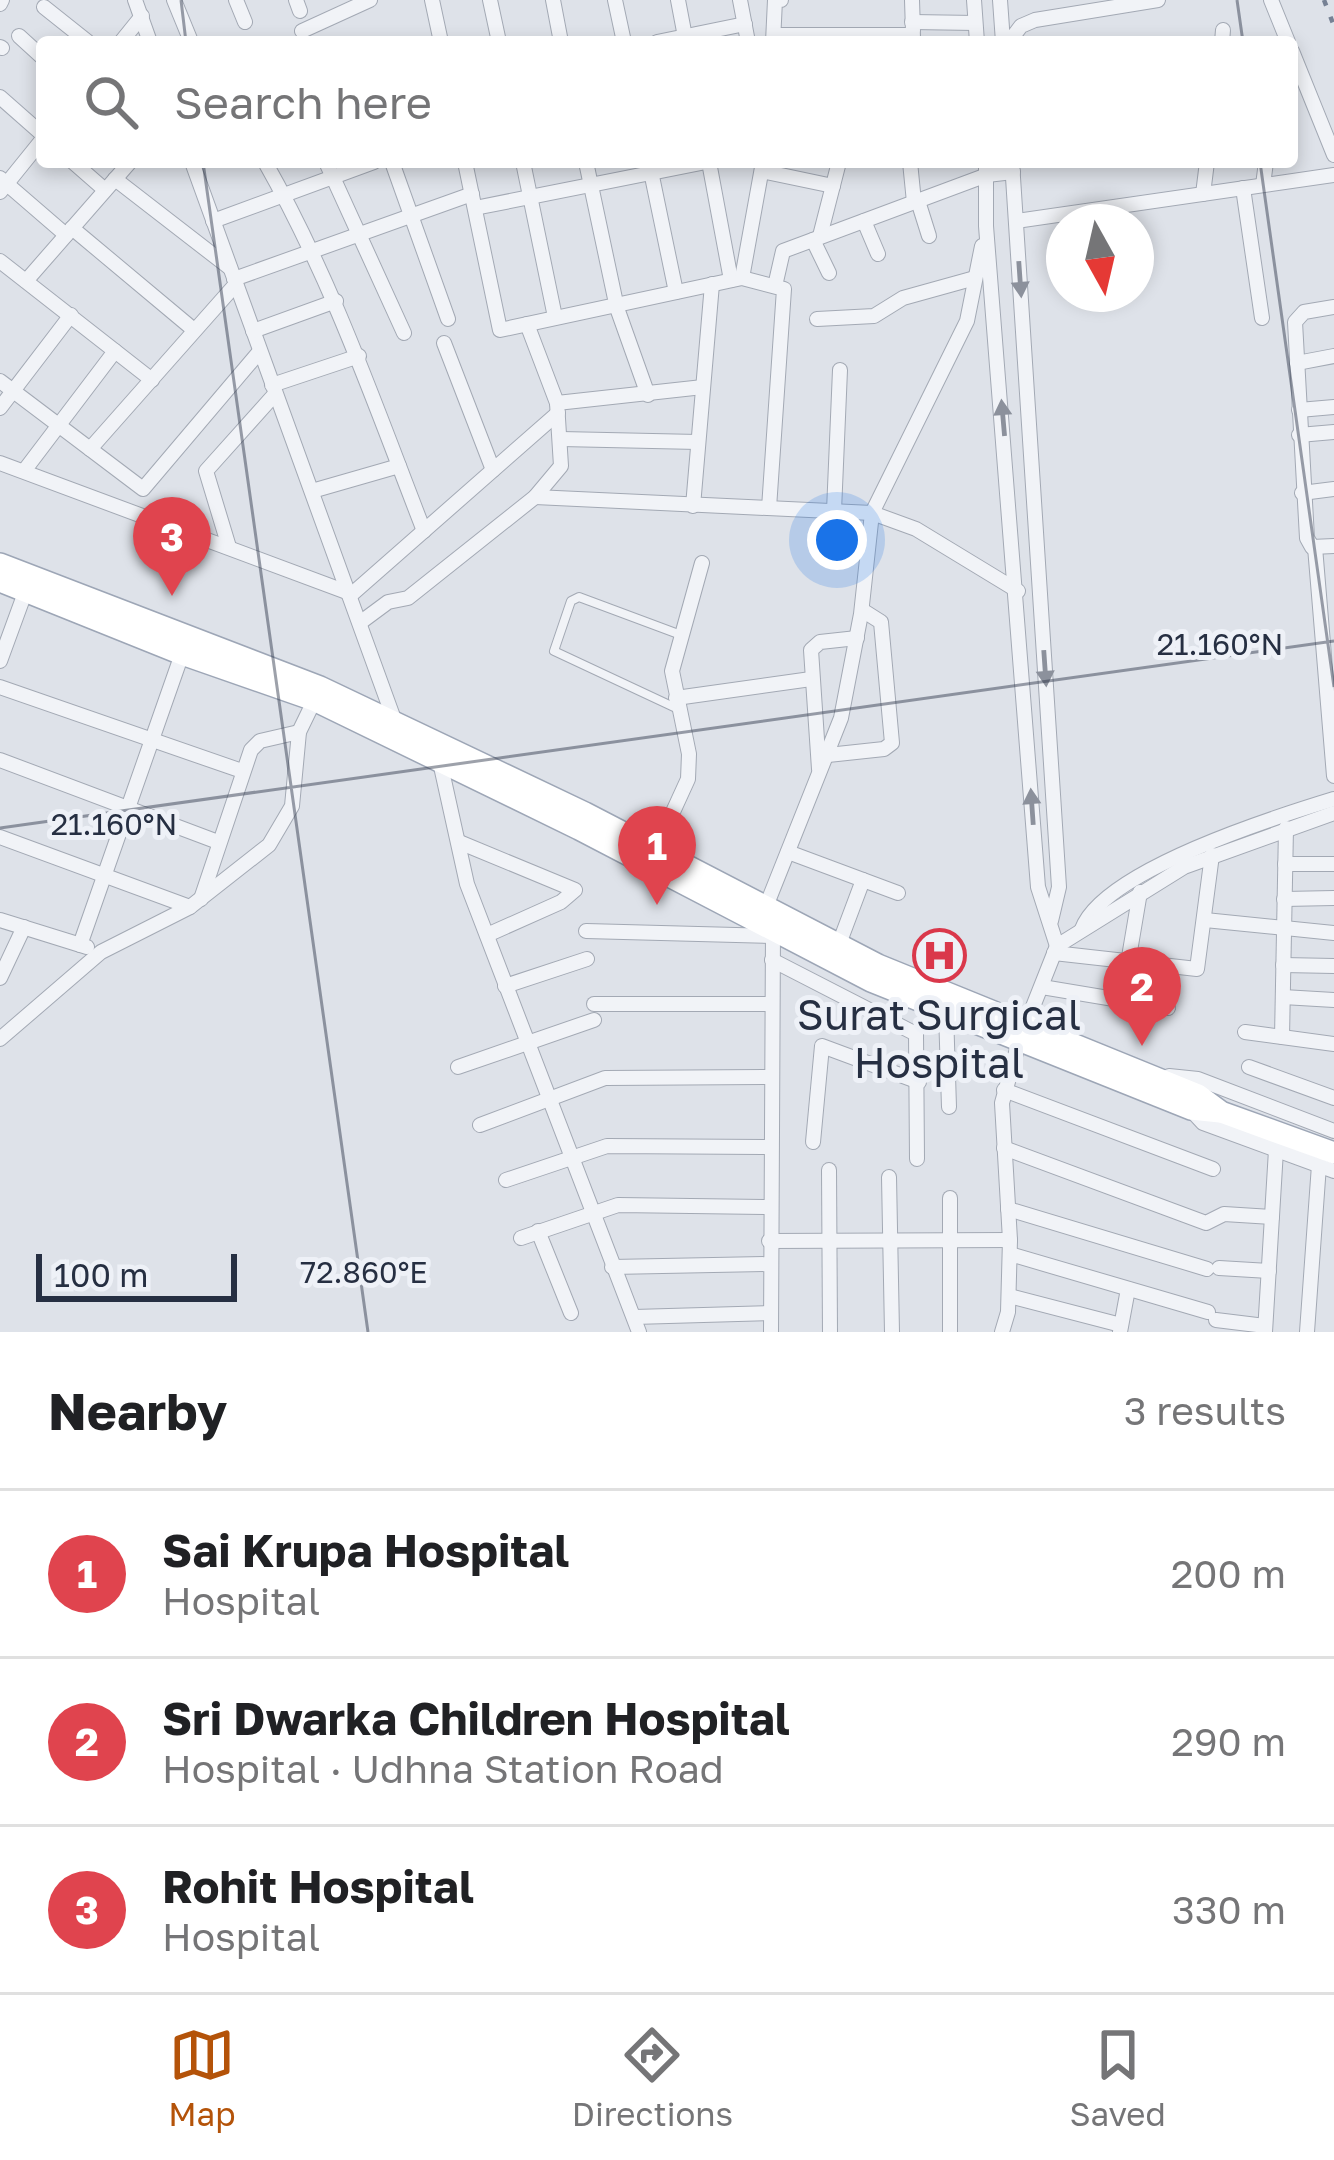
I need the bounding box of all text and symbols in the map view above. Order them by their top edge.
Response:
search box [36,36,1298,168]
icon: search [78,69,144,135]
text: Search here [174,75,432,129]
north arrow [1046,204,1154,312]
one-way arrow [1010,261,1029,298]
one-way arrow [993,399,1012,436]
pin: 3 [133,497,211,596]
your location [807,510,867,570]
text: 21.160°N [1157,626,1283,662]
one-way arrow [1035,650,1054,687]
one-way arrow [1023,788,1042,825]
text: 21.160°N [51,806,177,842]
pin: 1 [618,806,696,905]
hospital icon: Surat Surgical Hospital [911,927,967,983]
pin: 2 [1103,947,1181,1046]
place label: Surat Surgical Hospital [797,989,1081,1087]
scale bar [36,1248,237,1301]
text: 72.860°E [300,1254,428,1290]
text: 100 m [54,1255,148,1294]
text: Nearby [48,1380,227,1441]
text: 3 results [1124,1387,1286,1434]
text: Sai Krupa Hospital [162,1523,569,1577]
text: 1 [77,1550,97,1597]
text: 200 m [1171,1550,1286,1597]
text: Hospital [162,1577,320,1624]
text: Sri Dwarka Children Hospital [162,1691,790,1745]
text: 2 [75,1718,99,1765]
text: 290 m [1171,1718,1286,1765]
text: Hospital · Udhna Station Road [162,1745,724,1792]
text: Rohit Hospital [162,1859,474,1913]
text: 3 [75,1886,99,1933]
text: 330 m [1172,1886,1286,1933]
text: Hospital [162,1913,320,1960]
tab: Map [168,2022,236,2133]
tab: Directions [572,2022,733,2133]
tab: Saved [1069,2022,1166,2133]

